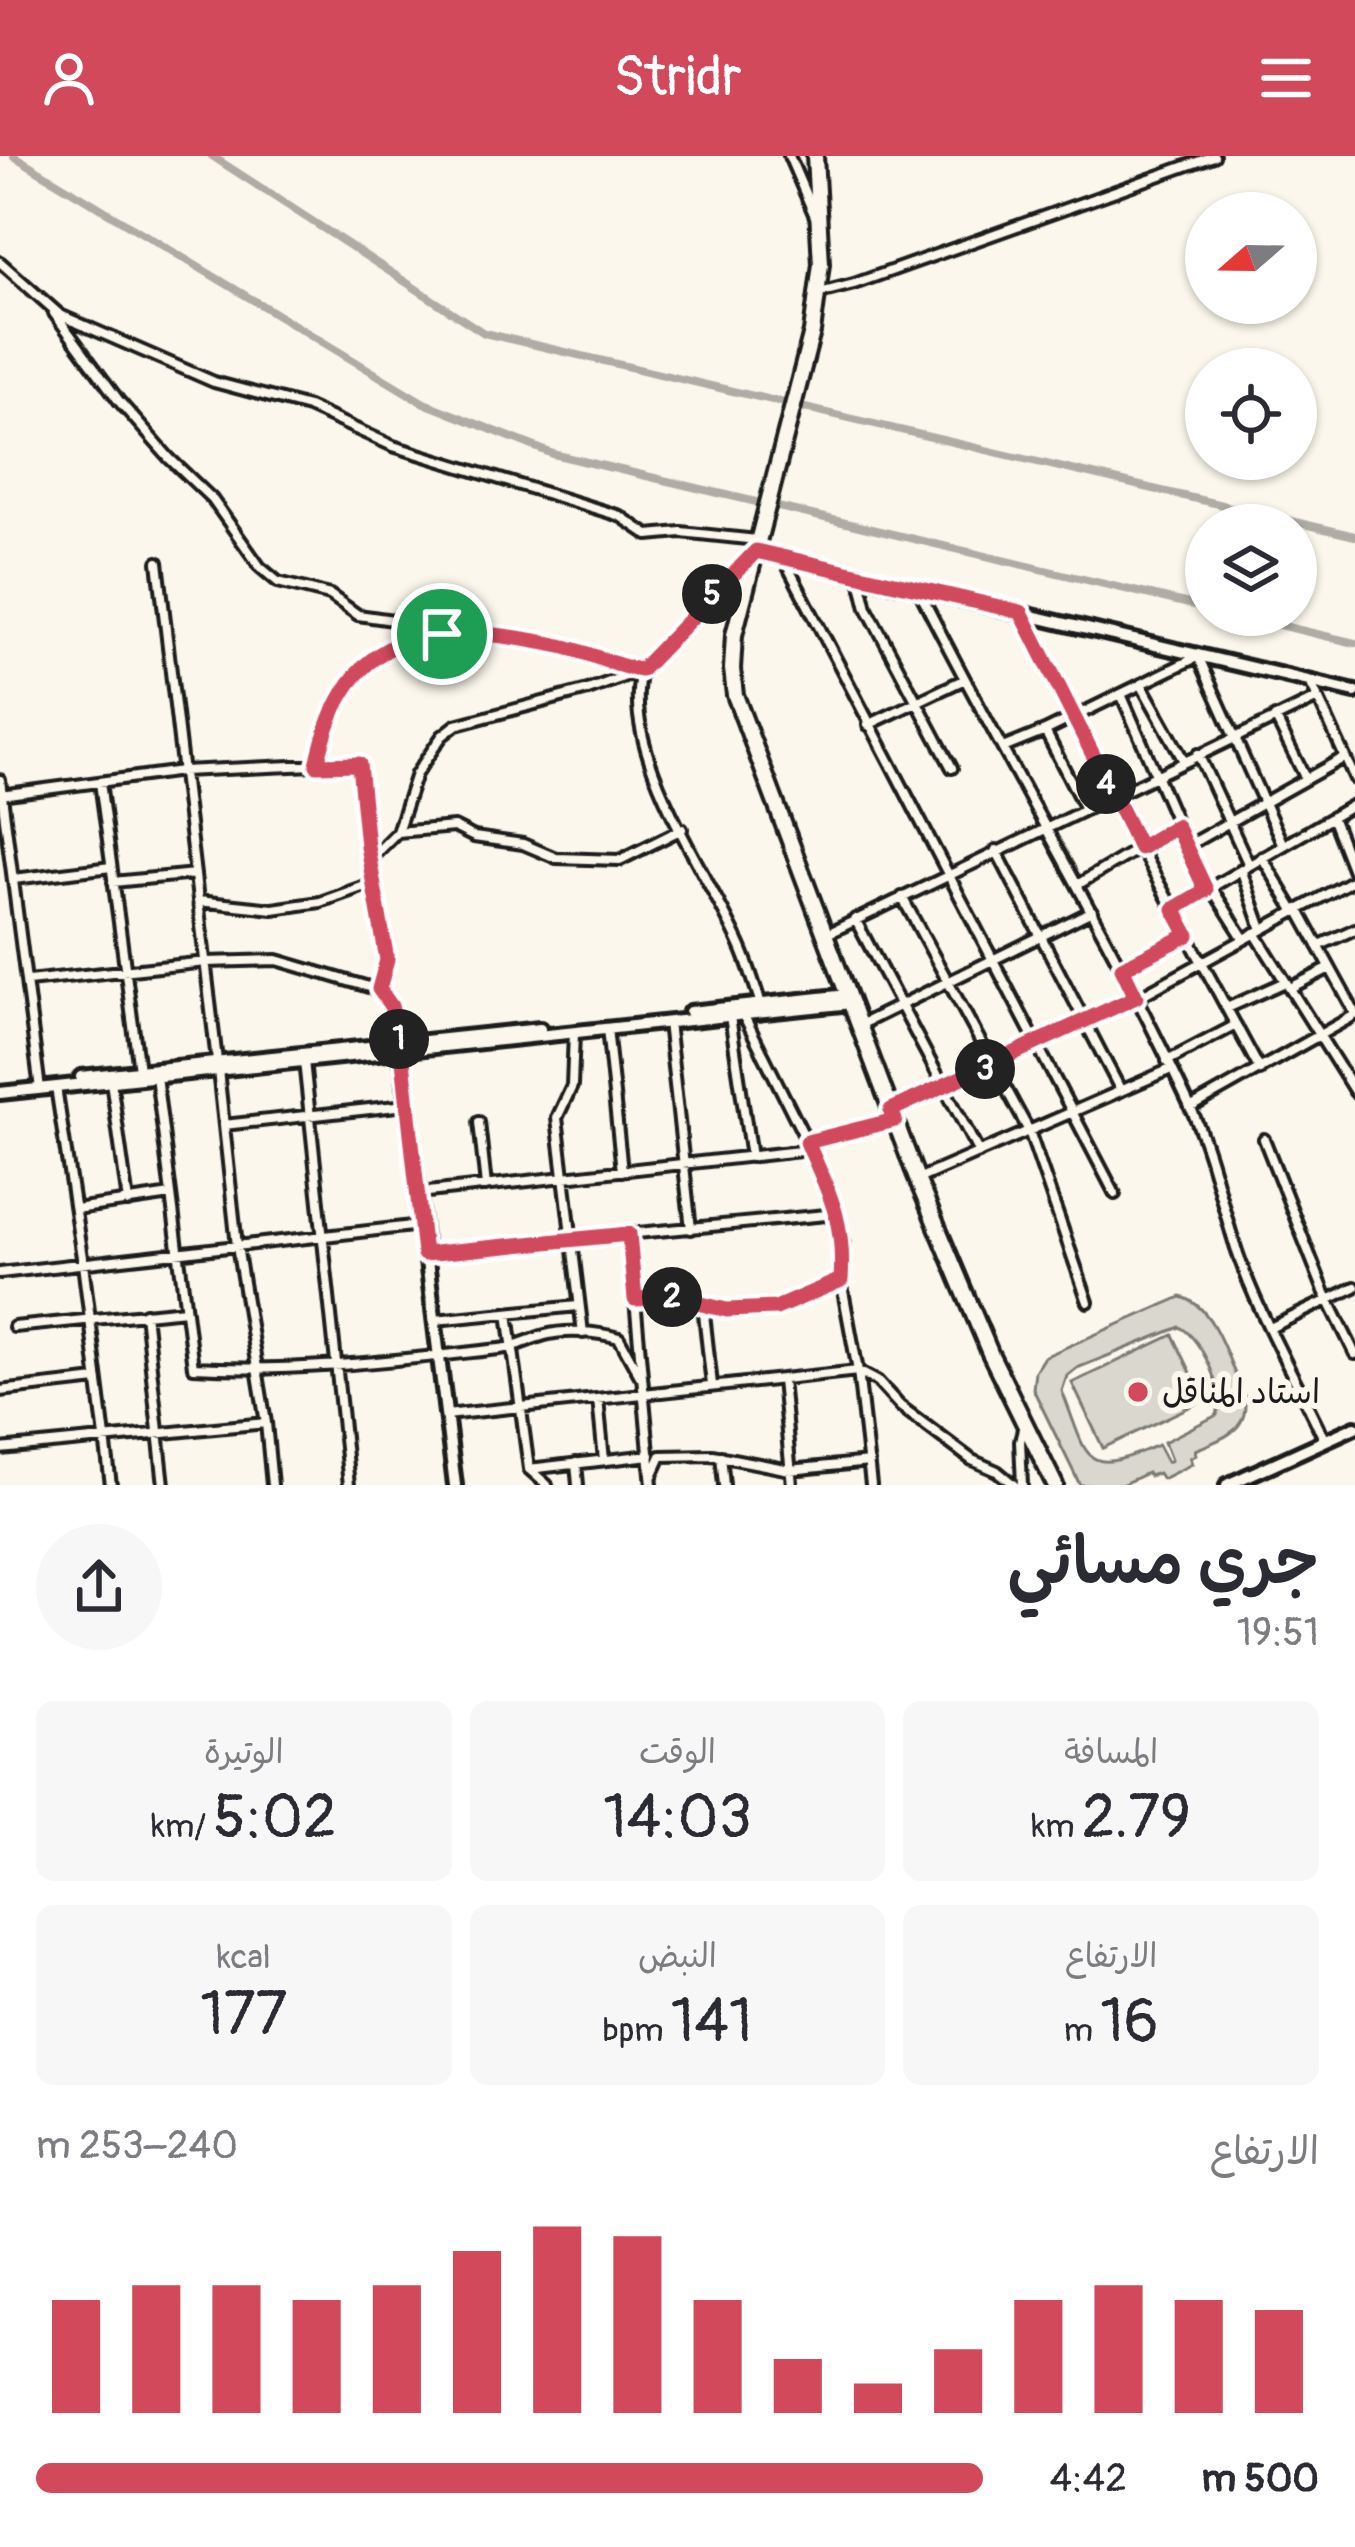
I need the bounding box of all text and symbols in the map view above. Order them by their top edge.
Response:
text: Stridr [614,44,741,112]
icon: person [36,45,102,111]
icon: menu [1253,45,1319,111]
north arrow [1185,192,1317,324]
map controls [1185,192,1317,636]
button: locate [1185,348,1317,480]
button: layers [1185,504,1317,636]
pin: 5 [682,564,742,624]
text: 5 [703,573,721,614]
pin [391,583,493,685]
icon: arrive [409,601,475,667]
pin: 4 [1076,754,1136,814]
text: 4 [1096,763,1116,804]
pin: 1 [369,1009,429,1069]
text: 1 [393,1018,405,1059]
pin: 3 [955,1039,1015,1099]
text: 3 [976,1048,994,1089]
pin: 2 [642,1267,702,1327]
text: 2 [663,1276,681,1317]
place label: استاد المناقل [1162,1372,1320,1413]
marker: استاد المناقل [1125,1379,1151,1405]
text: جري مسائي [1007,1521,1319,1604]
button: share [36,1524,162,1650]
text: 19:51 [1237,1608,1319,1657]
text: الوتيرة [204,1732,284,1773]
text: الوقت [639,1732,716,1773]
text: المسافة [1064,1732,1158,1773]
text: 5:02 [213,1781,336,1856]
text: 14:03 [603,1781,752,1856]
text: 2.79 [1082,1781,1191,1856]
text: /km [151,1806,213,1847]
text: km [1031,1806,1082,1847]
text: النبض [638,1936,717,1977]
text: الارتفاع [1065,1936,1157,1977]
text: kcal [217,1937,271,1978]
text: 177 [200,1978,287,2053]
text: 141 [671,1985,753,2060]
text: 16 [1100,1985,1159,2060]
text: bpm [603,2010,671,2051]
text: m [1064,2010,1100,2051]
text: 240–253 m [36,2121,238,2170]
text: الارتفاع [1210,2127,1319,2176]
text: 4:42 [1050,2454,1127,2503]
text: 500 m [1201,2454,1319,2503]

